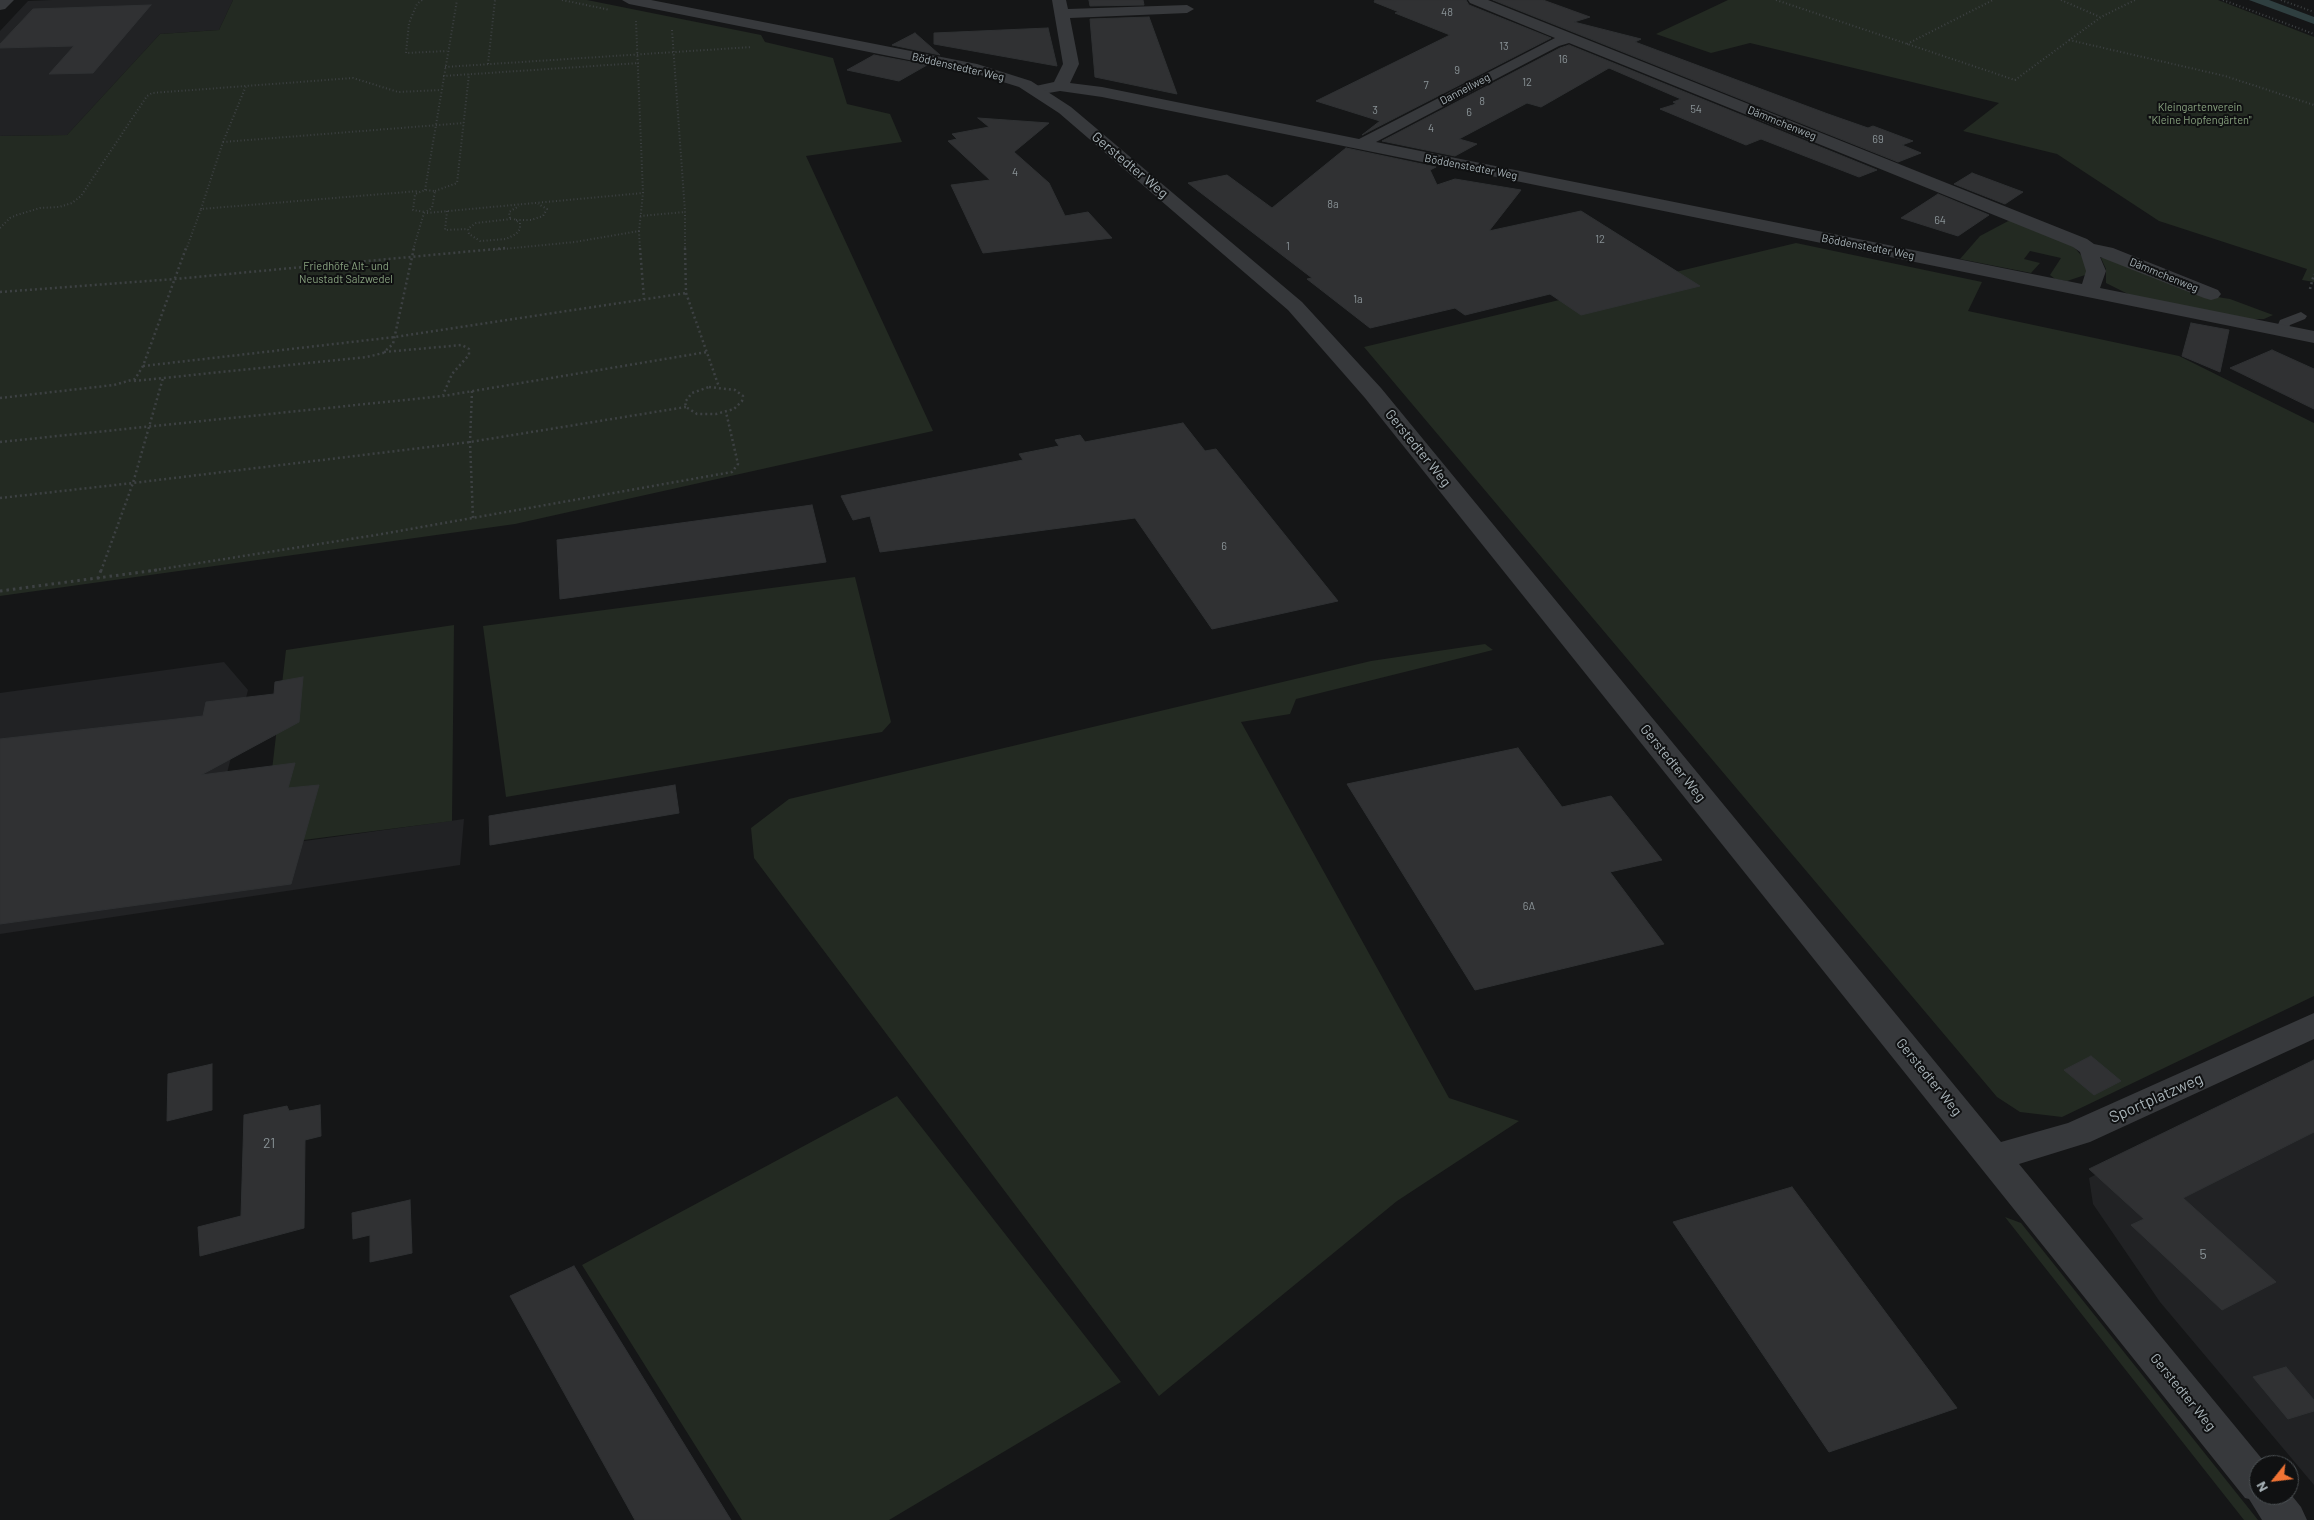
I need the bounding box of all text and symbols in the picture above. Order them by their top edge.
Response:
house number: 48 [1441,5,1453,19]
house number: 13 [1499,39,1509,53]
street label: Böddenstedter Weg [911,50,1005,84]
house number: 16 [1558,52,1568,66]
house number: 9 [1454,63,1460,77]
street label: Danneilweg [1438,70,1492,108]
house number: 12 [1522,75,1532,89]
house number: 7 [1423,78,1429,92]
house number: 8 [1479,94,1485,108]
park label: Kleingartenverein "Kleine Hopfengärten" [2148,100,2252,126]
house number: 54 [1690,102,1702,116]
house number: 3 [1372,103,1378,117]
street label: Dämmchenweg [1746,103,1818,143]
house number: 6 [1466,105,1472,119]
house number: 4 [1428,121,1434,135]
street label: Gerstedter Weg [1088,128,1172,202]
house number: 69 [1872,132,1884,146]
street label: Böddenstedter Weg [1423,152,1519,182]
house number: 4 [1012,165,1018,179]
house number: 8a [1327,197,1339,211]
house number: 64 [1934,213,1946,227]
house number: 12 [1595,232,1605,246]
street label: Böddenstedter Weg [1820,232,1916,262]
house number: 1 [1286,239,1290,253]
street label: Dämmchenweg [2128,255,2200,295]
park label: Friedhöfe Alt- und Neustadt Salzwedel [299,259,393,285]
house number: 1a [1353,292,1363,306]
street label: Gerstedter Weg [1382,406,1454,490]
house number: 6 [1221,539,1227,553]
street label: Gerstedter Weg [1637,721,1709,805]
house number: 6A [1523,899,1535,913]
street label: Gerstedter Weg [1893,1035,1965,1119]
street label: Sportplatzweg [2106,1069,2206,1127]
house number: 21 [263,1135,275,1151]
house number: 5 [2199,1246,2207,1262]
street label: Gerstedter Weg [2147,1350,2219,1434]
north arrow [2249,1455,2299,1505]
text: N [2252,1479,2271,1495]

